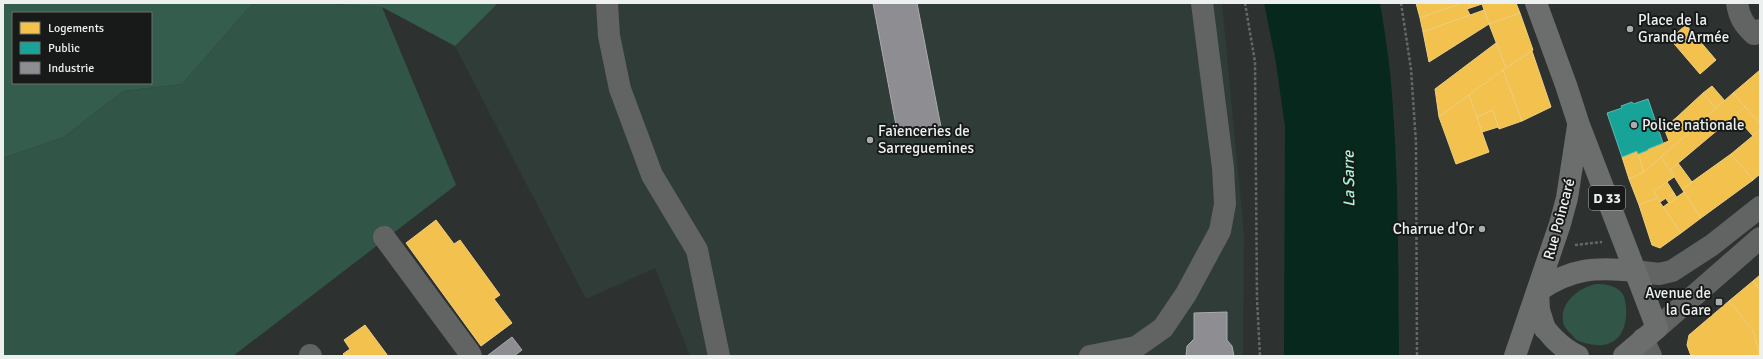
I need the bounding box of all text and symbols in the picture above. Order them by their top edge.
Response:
place label: Place de la Grande Armée [1638,11,1729,46]
legend [12,12,152,84]
text: Logements [48,21,104,36]
marker: Place de la Grande Armée [1625,24,1635,34]
text: Public [48,41,80,56]
text: Industrie [48,61,94,76]
place label: Police nationale [1642,116,1745,134]
marker: Police nationale [1629,120,1639,130]
place label: Faïenceries de Sarreguemines [878,122,975,157]
marker: Faïenceries de Sarreguemines [865,135,875,145]
water label: La Sarre [1338,150,1359,207]
street label: Rue Poincaré [1540,176,1578,262]
road number: D 33 [1589,186,1625,210]
place label: Charrue d'Or [1393,220,1474,238]
marker: Charrue d'Or [1477,224,1487,234]
place label: Avenue de la Gare [1645,284,1711,319]
marker: Avenue de la Gare [1714,297,1724,307]

